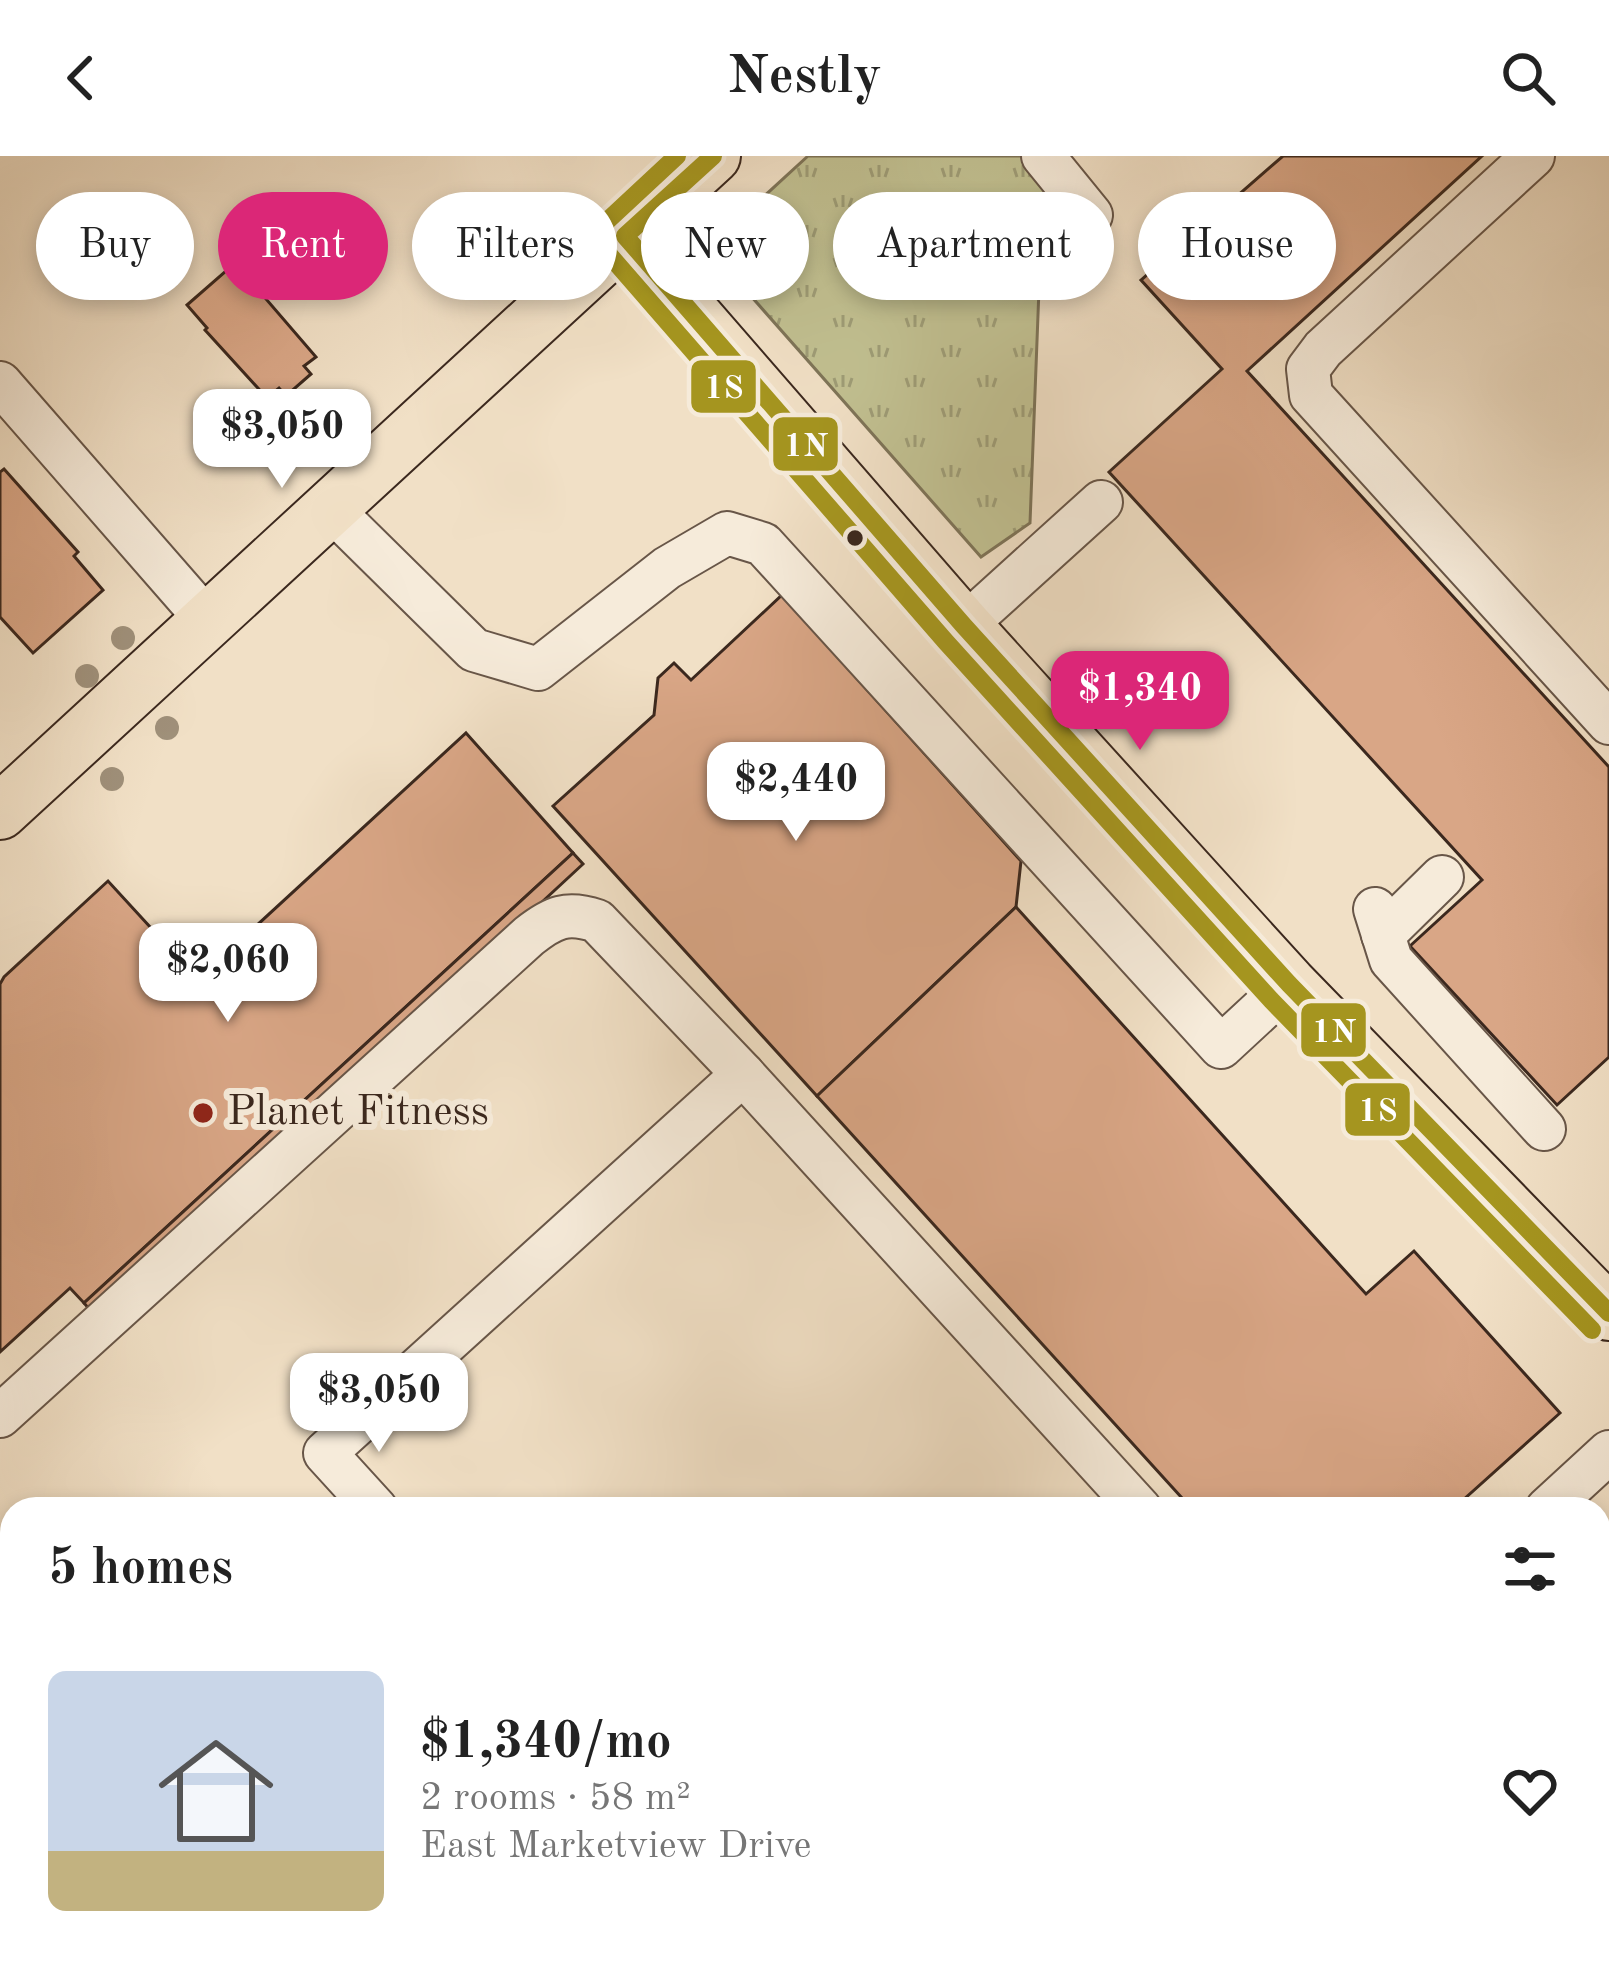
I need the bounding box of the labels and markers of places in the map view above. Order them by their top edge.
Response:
pin: $3,050 [184,389,380,491]
unlabelled marker [844,527,866,549]
pin: $1,340 [1042,651,1238,753]
pin: $2,440 [698,742,894,844]
pin: $2,060 [130,923,326,1025]
place label: Planet Fitness [227,1092,489,1134]
marker: Planet Fitness [190,1100,216,1126]
pin: $3,050 [281,1353,477,1455]

